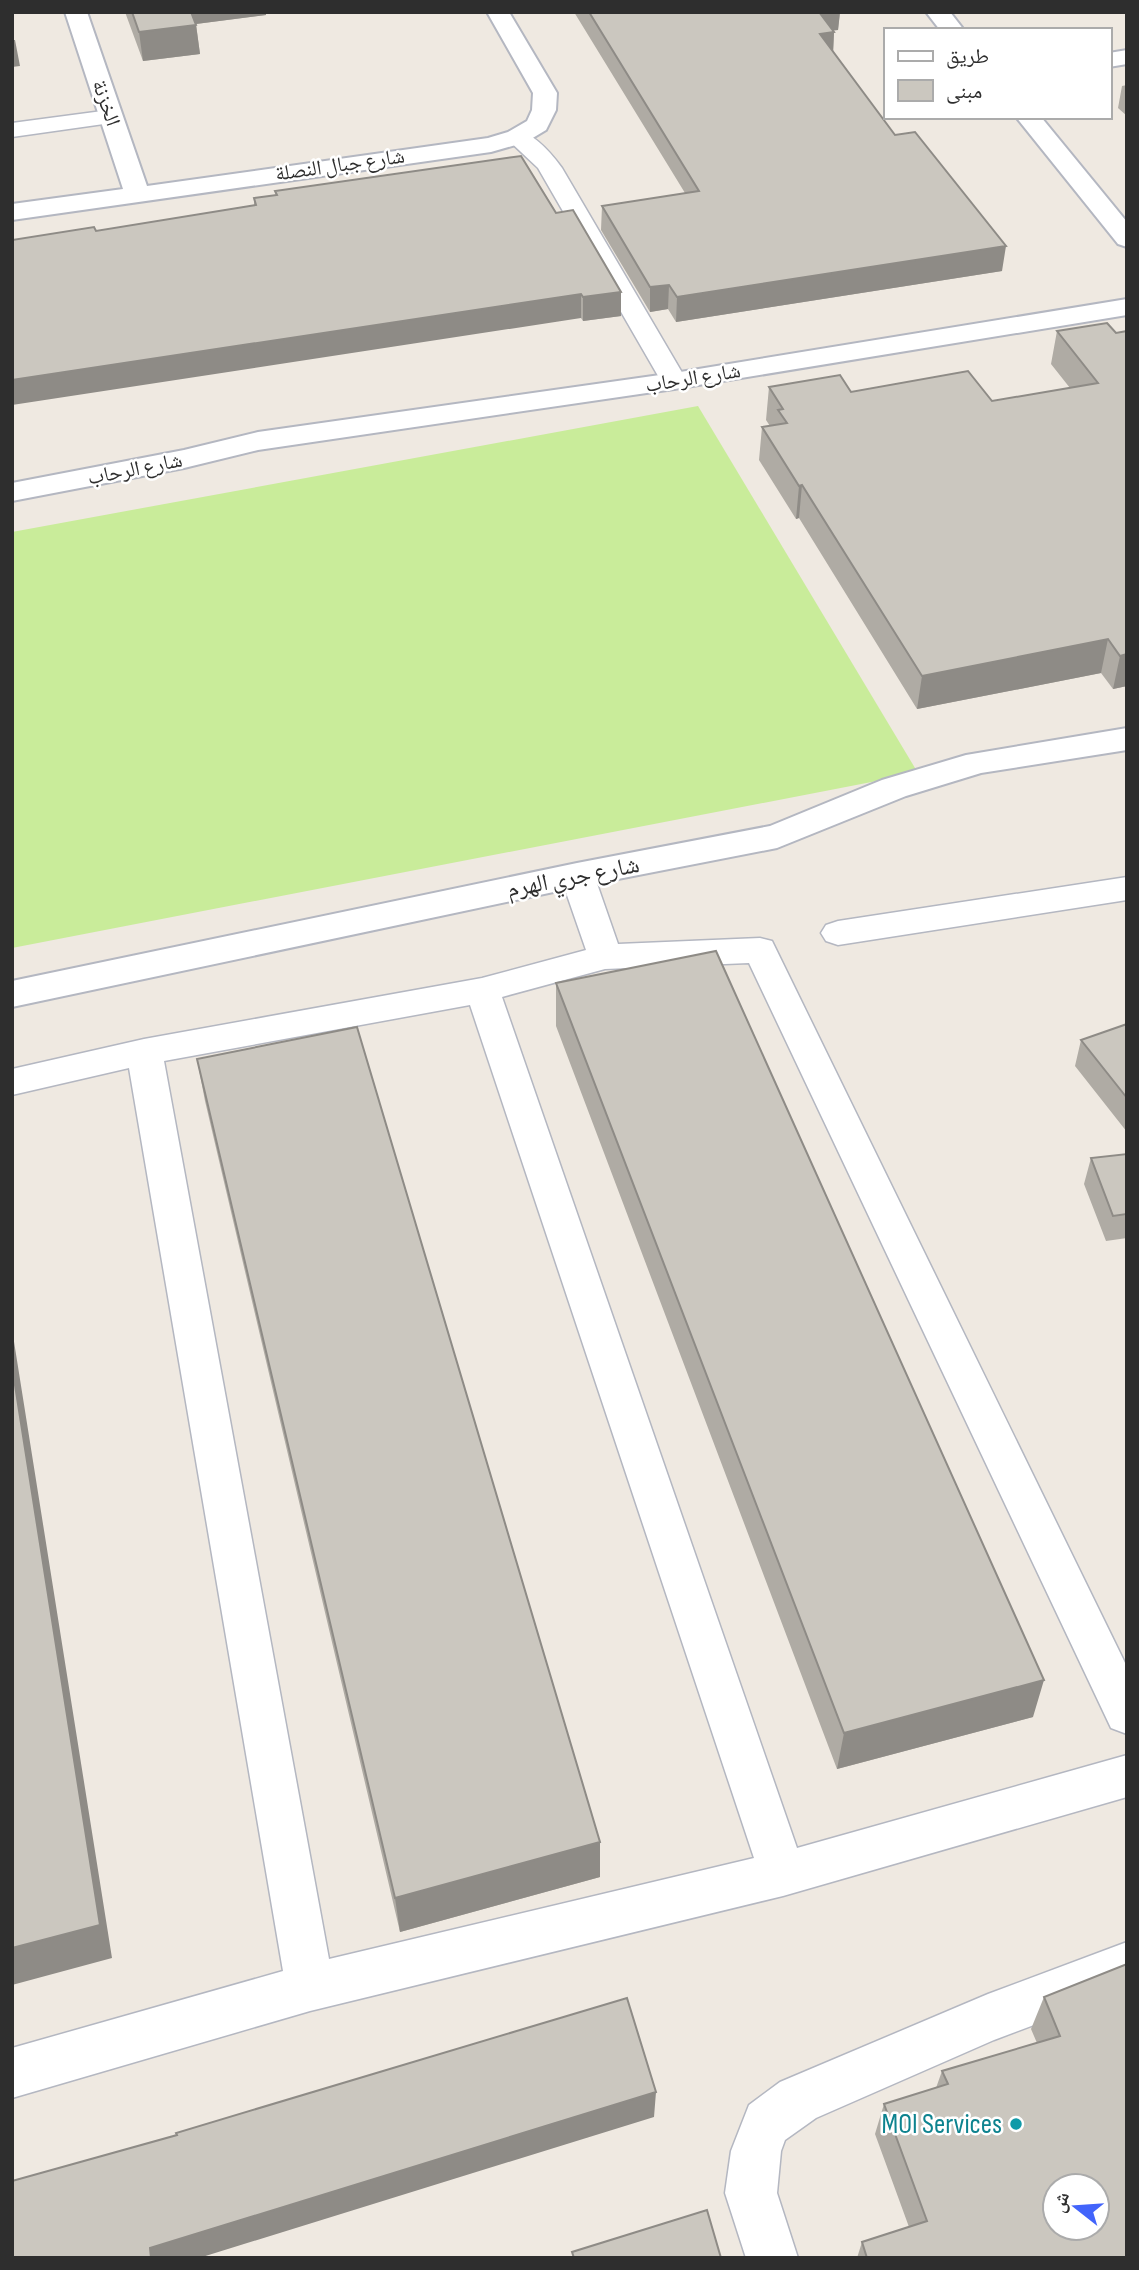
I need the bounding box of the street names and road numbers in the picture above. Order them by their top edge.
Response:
street label: الخزنة [86,77,126,129]
street label: شارع جبال النصلة [274,144,406,186]
street label: شارع الرحاب [644,358,742,398]
street label: شارع الرحاب [85,448,185,490]
street label: شارع جري الهرم [504,850,643,908]

